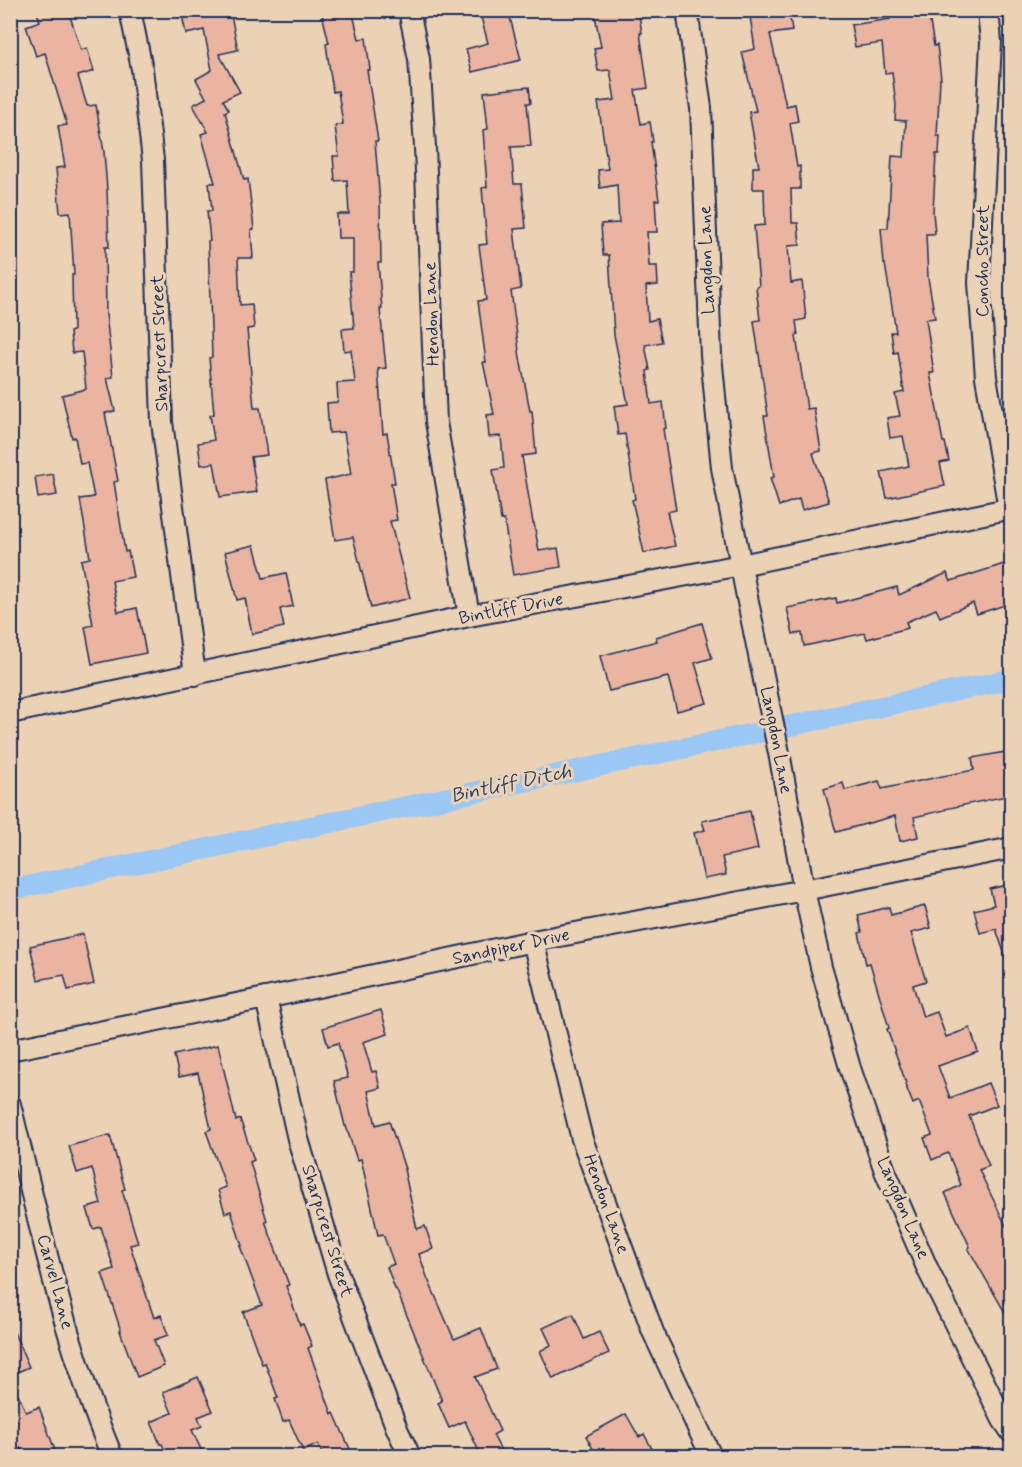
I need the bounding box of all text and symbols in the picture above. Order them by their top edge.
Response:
street label: Concho Street [971,204,995,317]
street label: Langdon Lane [693,205,722,315]
street label: Hendon Lane [418,261,446,367]
street label: Sharpcrest Street [146,273,174,412]
street label: Bintliff Drive [457,587,565,631]
street label: Langdon Lane [753,684,798,796]
water label: Bintliff Ditch [448,758,574,810]
street label: Sandpiper Drive [450,923,572,971]
street label: Hendon Lane [577,1151,635,1257]
street label: Langdon Lane [870,1153,935,1263]
street label: Sharpcrest Street [295,1162,359,1301]
street label: Carvel Lane [31,1232,79,1332]

